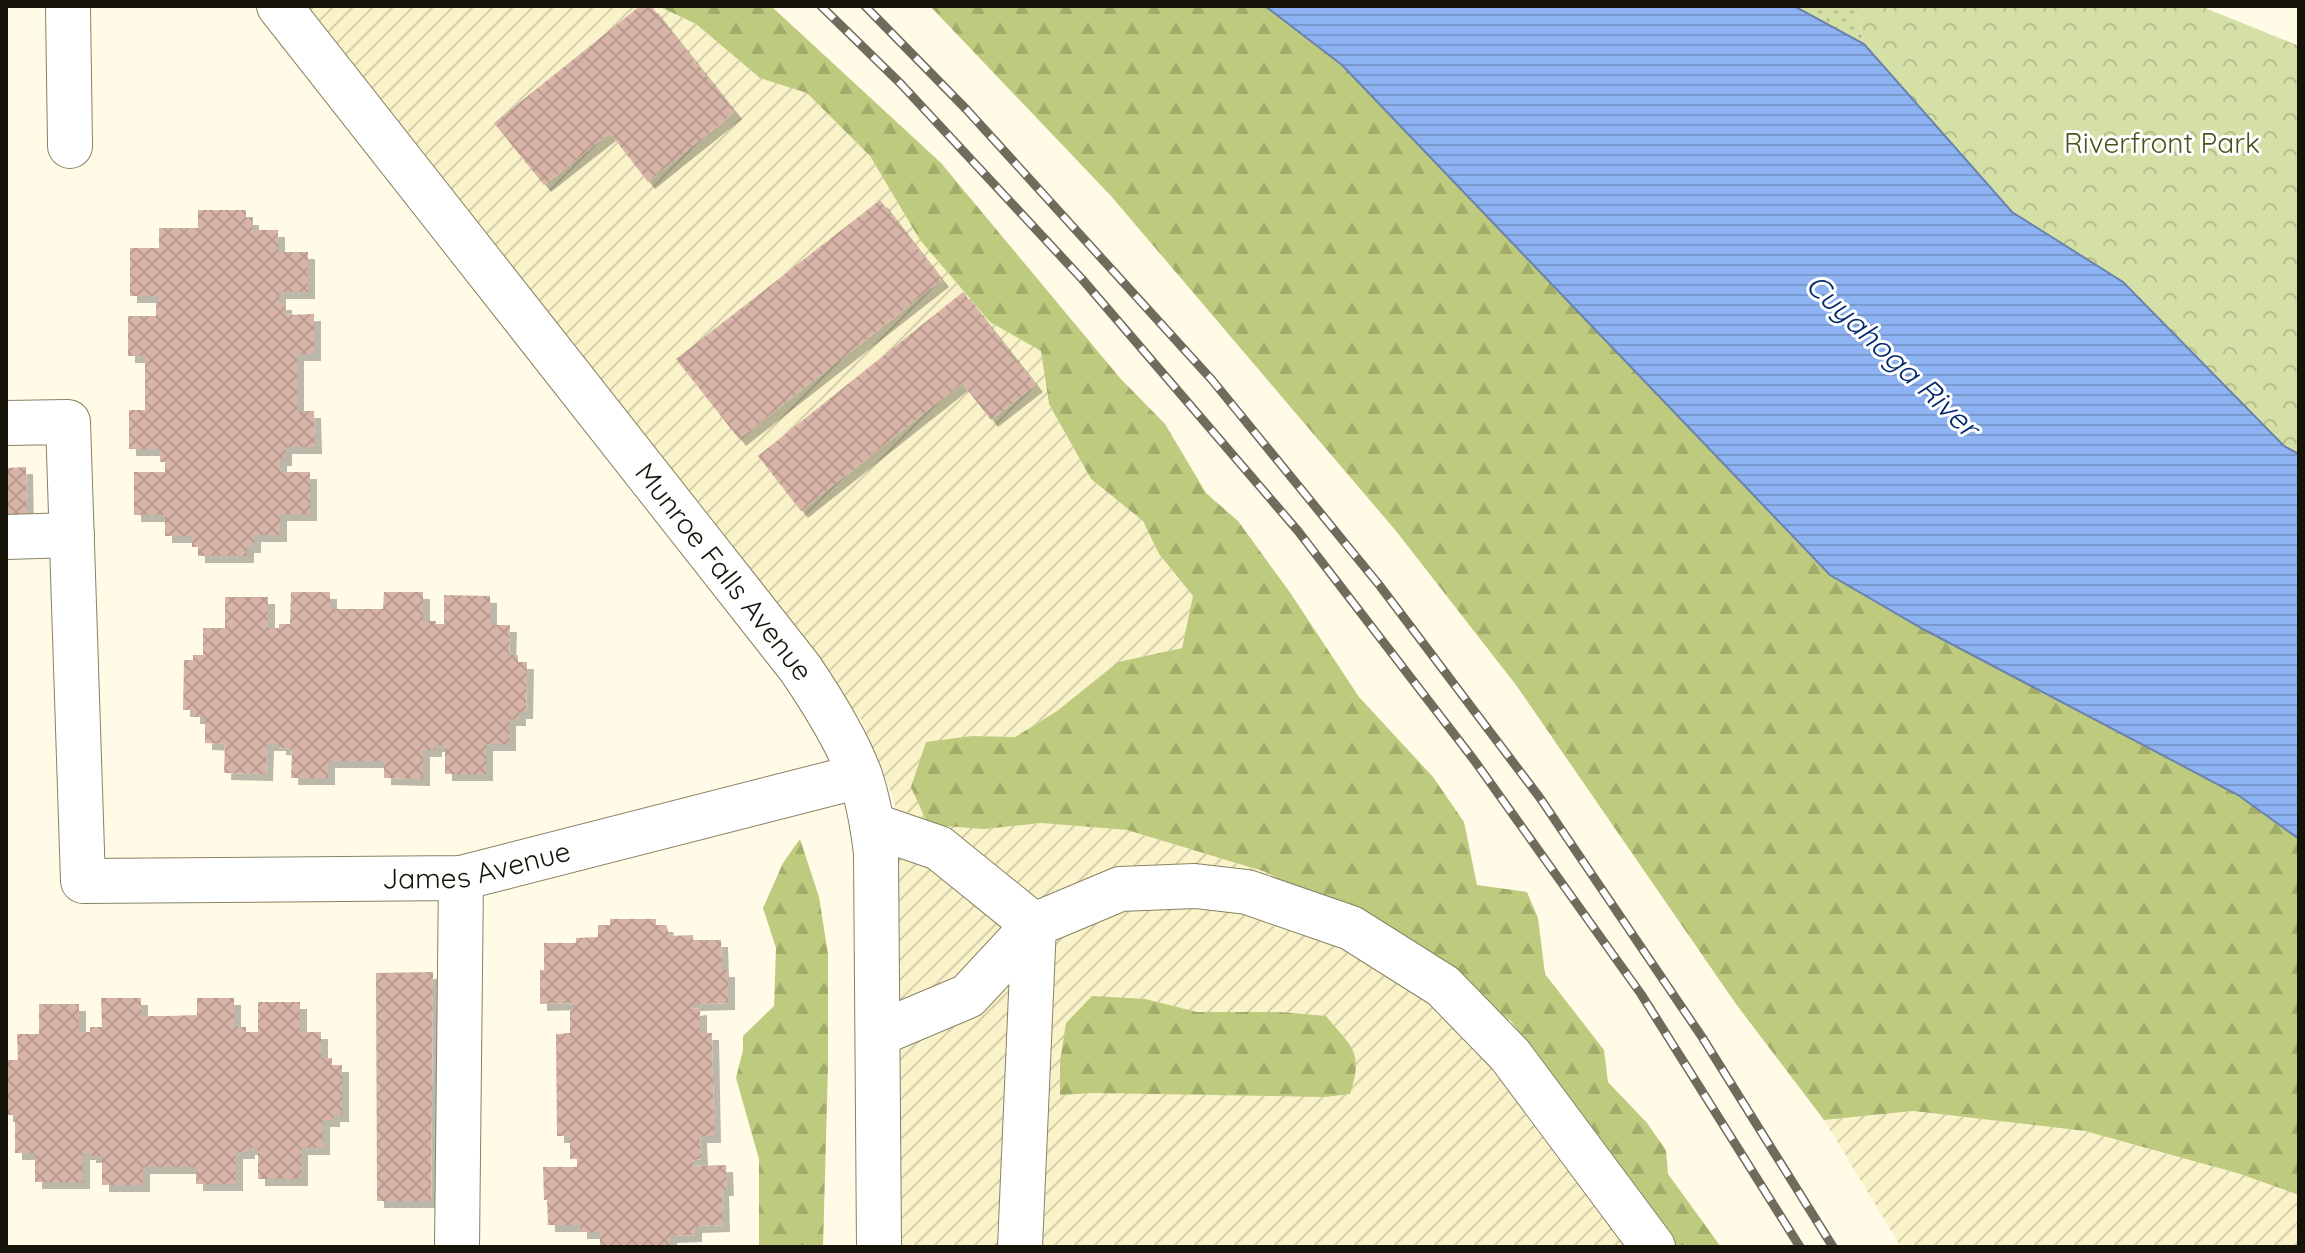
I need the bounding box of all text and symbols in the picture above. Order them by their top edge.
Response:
park label: Riverfront Park [2064,125,2260,160]
water label: Cuyahoga River [1798,265,1990,447]
street label: Munroe Falls Avenue [628,456,821,687]
street label: James Avenue [382,833,574,896]

